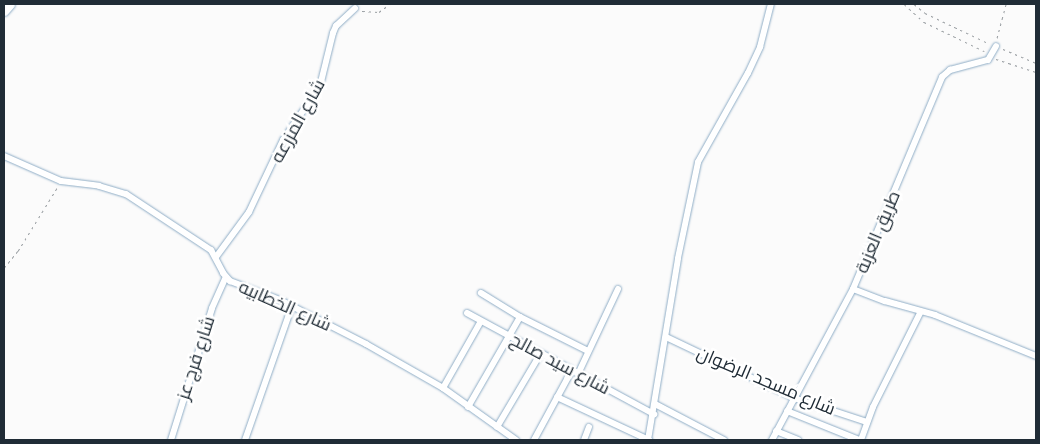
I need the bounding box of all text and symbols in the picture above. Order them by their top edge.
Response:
street label: شارع المزرعه [266,75,330,167]
street label: طريق العزبة [851,188,905,276]
street label: شارع الخطابيه [235,276,335,336]
street label: شارع فرج عز [172,313,220,403]
street label: شارع سيد صالح [506,329,614,399]
street label: شارع مسجد الرضوان [693,342,839,420]

